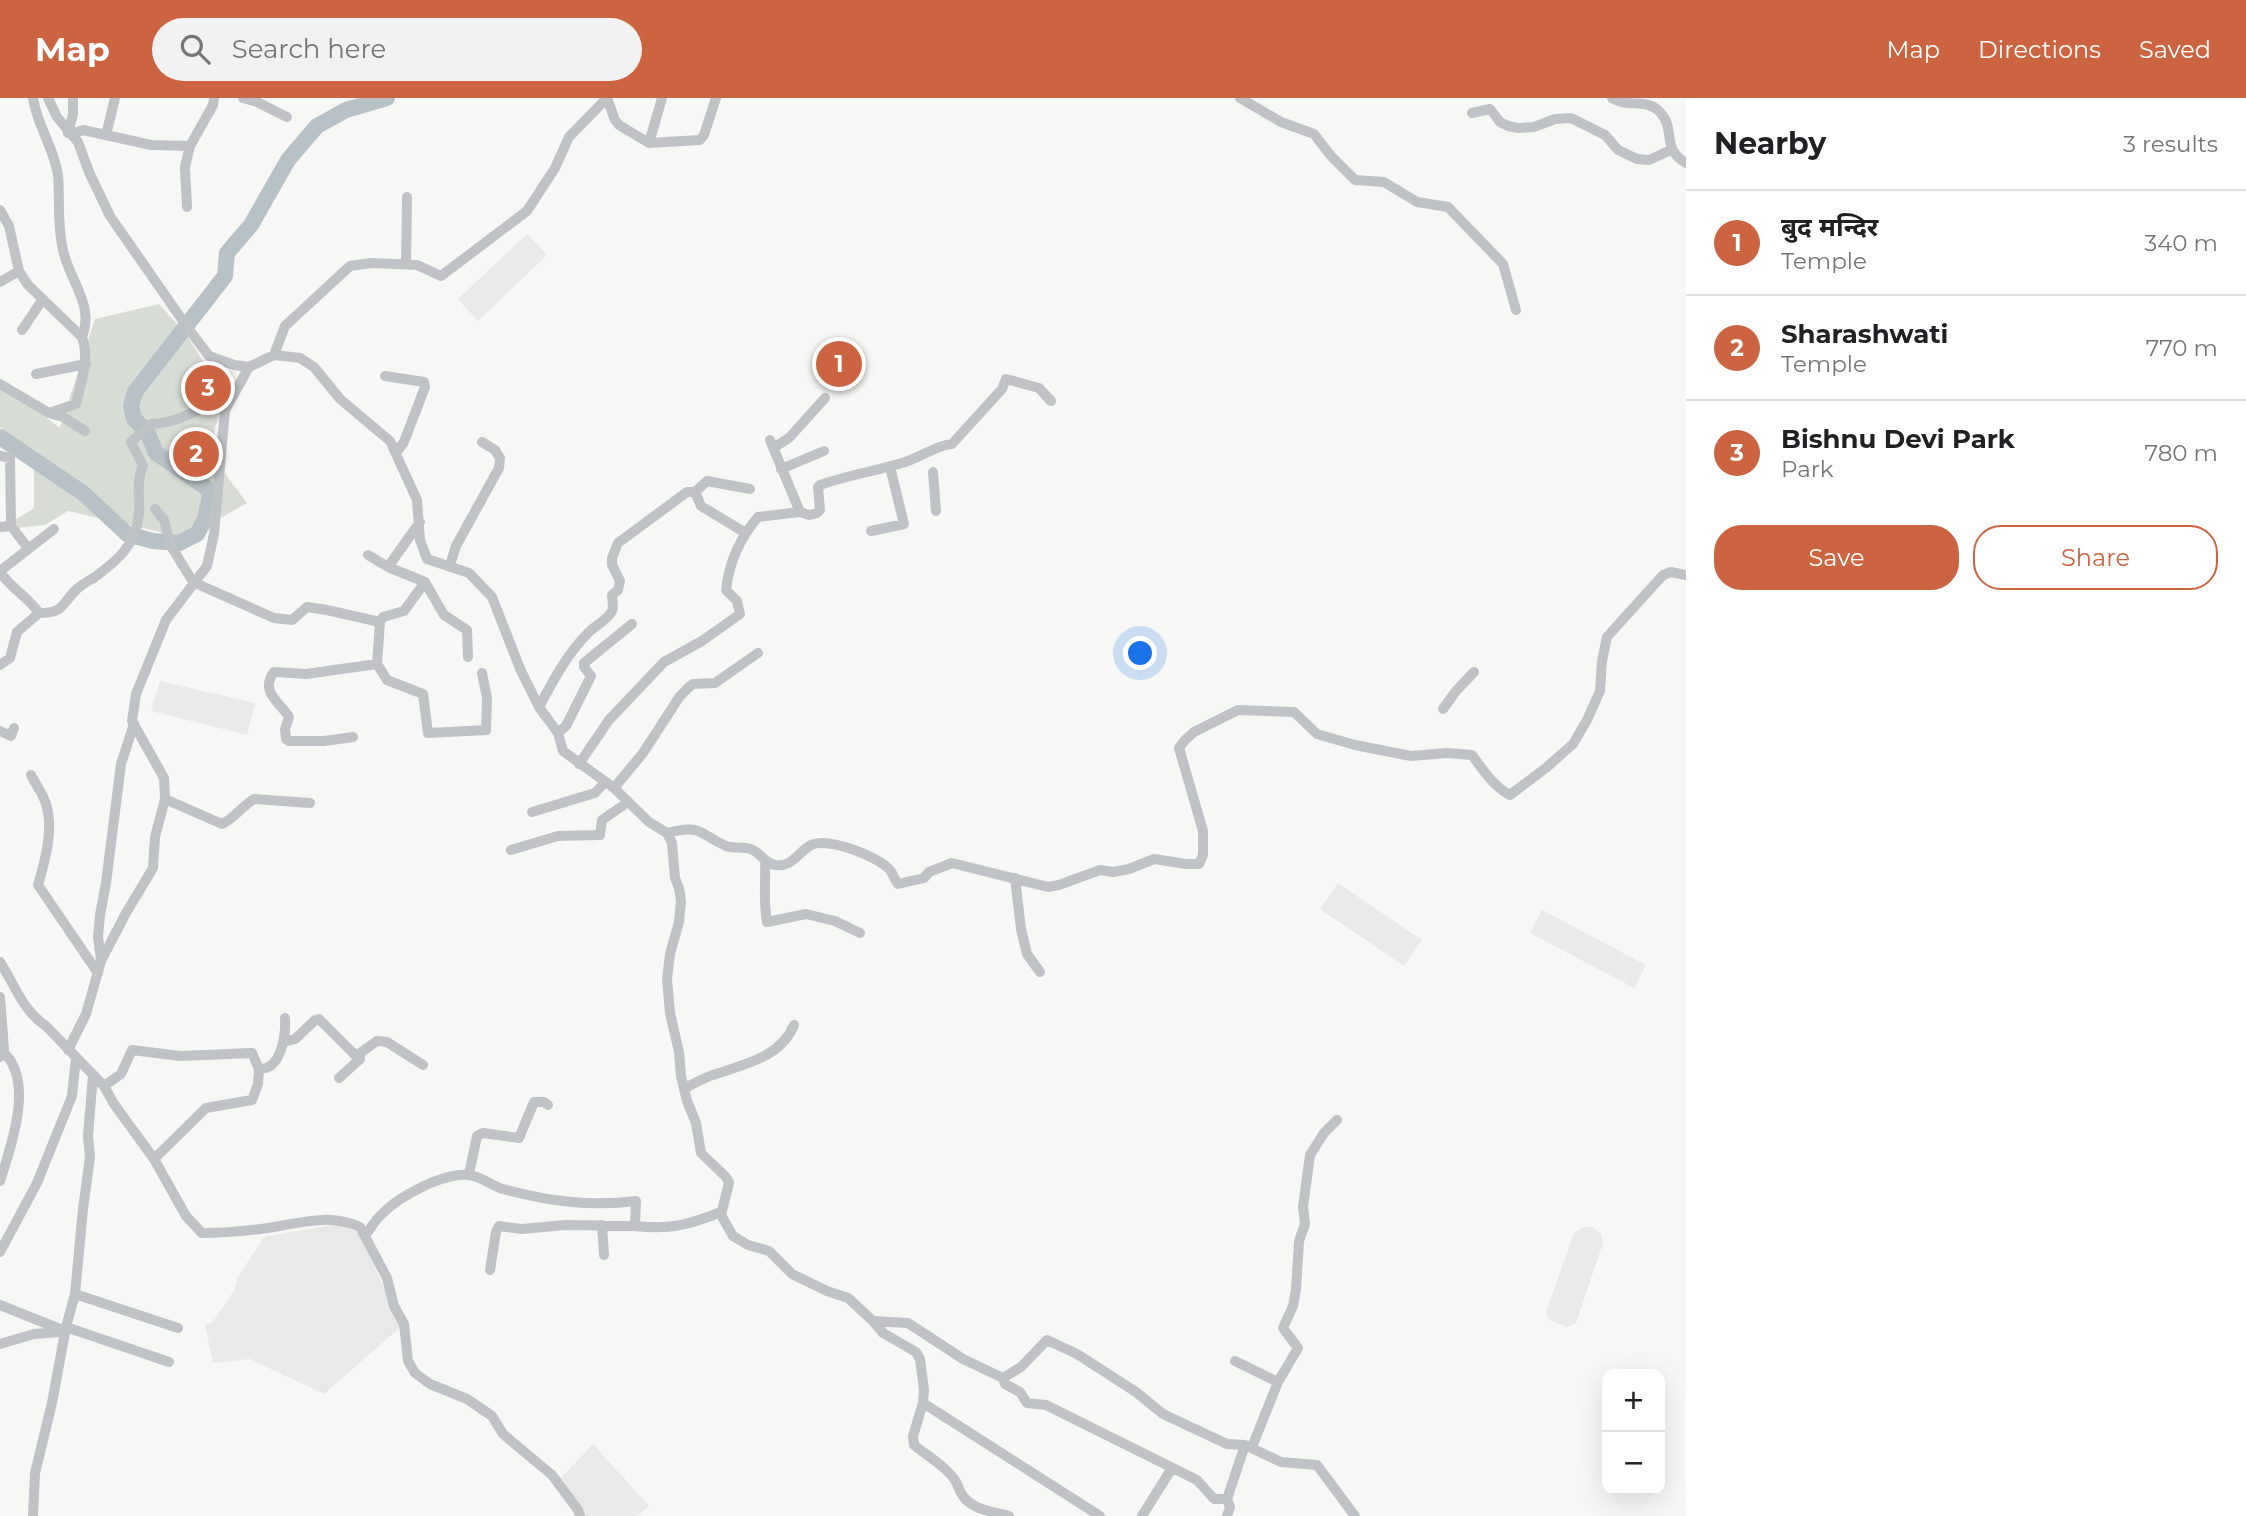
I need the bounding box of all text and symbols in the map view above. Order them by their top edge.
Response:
search box [152,18,642,81]
text: Map [35,29,110,69]
icon: search [176,30,214,68]
text: Search here [232,33,386,65]
text: Map [1887,35,1940,64]
text: Directions [1978,35,2101,64]
text: Saved [2139,35,2211,64]
text: Nearby [1714,125,1826,162]
text: 3 results [2123,130,2218,158]
text: बुद मन्दिर [1781,211,1878,243]
text: 1 [1732,229,1742,257]
text: 340 m [2144,229,2218,257]
text: Temple [1781,247,1867,275]
text: Sharashwati [1781,318,1948,350]
text: 2 [1730,334,1744,362]
text: 770 m [2146,334,2218,362]
pin: 1 [816,338,862,390]
text: Temple [1781,350,1867,378]
pin: 3 [185,362,231,414]
text: Bishnu Devi Park [1781,423,2015,455]
pin: 2 [173,428,219,480]
text: 3 [1730,439,1744,467]
text: 780 m [2145,439,2218,467]
text: Park [1781,455,1834,483]
button: Save [1714,525,1959,590]
button: Share [1973,525,2218,590]
your location [1123,636,1157,670]
map controls [1602,1369,1665,1495]
button: + [1602,1369,1665,1432]
button: − [1602,1432,1665,1495]

